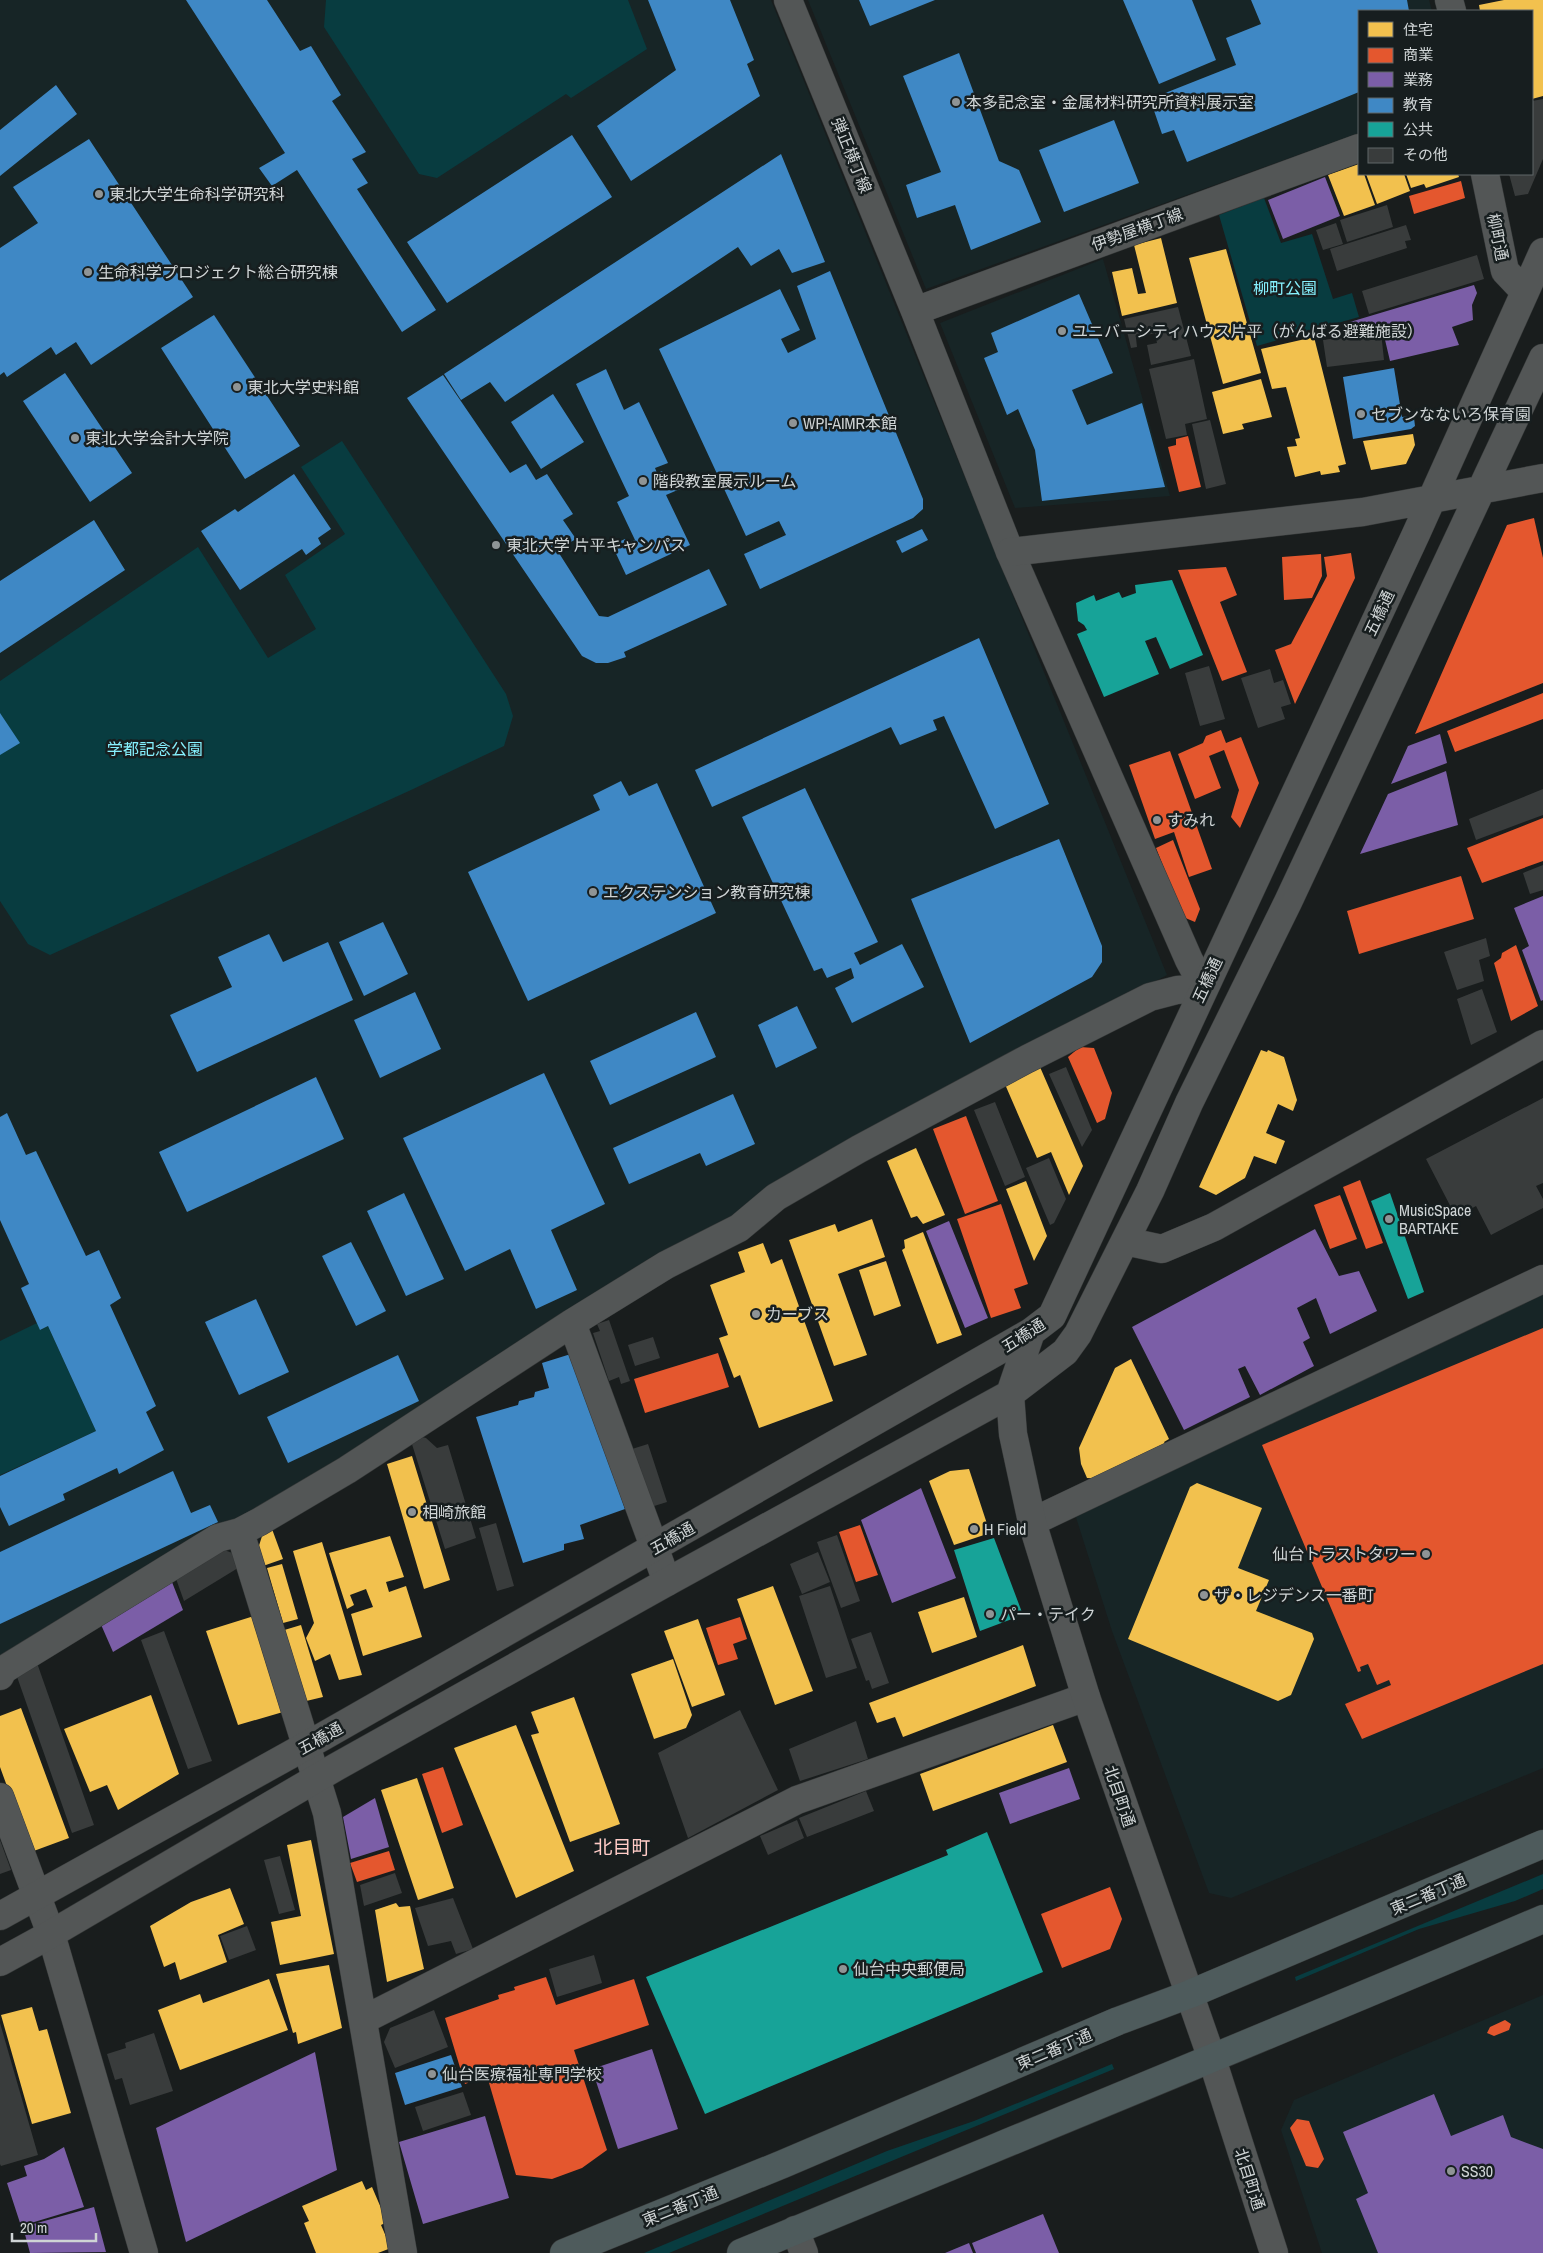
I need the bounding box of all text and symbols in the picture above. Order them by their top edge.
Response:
legend [1358,10,1533,175]
text: 住宅 [1403,19,1433,40]
text: 商業 [1403,44,1433,65]
text: 業務 [1403,69,1433,90]
place label: 本多記念室・金属材料研究所資料展示室 [966,91,1254,113]
text: 教育 [1403,94,1433,115]
marker: 本多記念室・金属材料研究所資料展示室 [950,96,962,108]
street label: 弾正横丁線 [827,114,877,196]
text: 公共 [1403,119,1433,140]
text: その他 [1403,144,1448,165]
place label: 東北大学生命科学研究科 [109,183,285,205]
marker: 東北大学生命科学研究科 [93,188,105,200]
street label: 伊勢屋横丁線 [1088,202,1186,256]
street label: 柳町通 [1482,211,1514,263]
place label: 生命科学プロジェクト総合研究棟 [98,261,338,283]
marker: 生命科学プロジェクト総合研究棟 [82,266,94,278]
park label: 柳町公園 [1253,277,1317,299]
place label: ユニバーシティハウス片平（がんばる避難施設） [1072,320,1423,342]
marker: ユニバーシティハウス片平（がんばる避難施設） [1056,325,1068,337]
place label: 東北大学史料館 [247,376,359,398]
marker: 東北大学史料館 [231,381,243,393]
place label: セブンなないろ保育園 [1371,403,1531,425]
marker: セブンなないろ保育園 [1355,408,1367,420]
place label: WPI-AIMR本館 [803,412,897,434]
marker: WPI-AIMR本館 [787,417,799,429]
place label: 東北大学会計大学院 [85,427,229,449]
marker: 東北大学会計大学院 [69,432,81,444]
place label: 階段教室展示ルーム [653,470,797,492]
marker: 階段教室展示ルーム [637,475,649,487]
place label: 東北大学 片平キャンパス [506,534,686,556]
marker: 東北大学 片平キャンパス [490,539,502,551]
street label: 五橋通 [1359,587,1399,639]
park label: 学都記念公園 [107,738,203,760]
place label: すみれ [1167,809,1215,831]
marker: すみれ [1151,814,1163,826]
place label: エクステンション教育研究棟 [603,881,811,903]
marker: エクステンション教育研究棟 [587,886,599,898]
street label: 五橋通 [1187,954,1227,1006]
place label: MusicSpace BARTAKE [1399,1199,1471,1239]
marker: MusicSpace BARTAKE [1383,1213,1395,1225]
place label: カーブス [766,1303,829,1325]
marker: カーブス [750,1308,762,1320]
street label: 五橋通 [997,1313,1049,1357]
place label: 相崎旅館 [422,1501,486,1523]
marker: 相崎旅館 [406,1506,418,1518]
street label: 五橋通 [646,1516,698,1560]
place label: H Field [984,1518,1026,1540]
marker: H Field [968,1523,980,1535]
place label: 仙台トラストタワー [1272,1543,1416,1565]
marker: 仙台トラストタワー [1420,1548,1432,1560]
place label: ザ・レジデンス一番町 [1214,1584,1374,1606]
marker: ザ・レジデンス一番町 [1198,1589,1210,1601]
place label: パー・テイク [1000,1603,1096,1625]
marker: パー・テイク [984,1608,996,1620]
street label: 五橋通 [294,1717,346,1759]
street label: 北目町通 [1099,1762,1141,1830]
district label: 北目町 [593,1834,651,1860]
street label: 東二番丁通 [1387,1868,1469,1920]
place label: 仙台中央郵便局 [853,1958,965,1980]
marker: 仙台中央郵便局 [837,1963,849,1975]
street label: 東二番丁通 [1013,2023,1095,2075]
place label: 仙台医療福祉専門学校 [442,2063,602,2085]
marker: 仙台医療福祉専門学校 [426,2068,438,2080]
street label: 北目町通 [1230,2145,1270,2213]
place label: SS30 [1461,2160,1493,2182]
marker: SS30 [1445,2165,1457,2177]
street label: 東二番丁通 [639,2181,721,2231]
scale bar [12,2210,96,2242]
text: 20 m [20,2217,47,2238]

